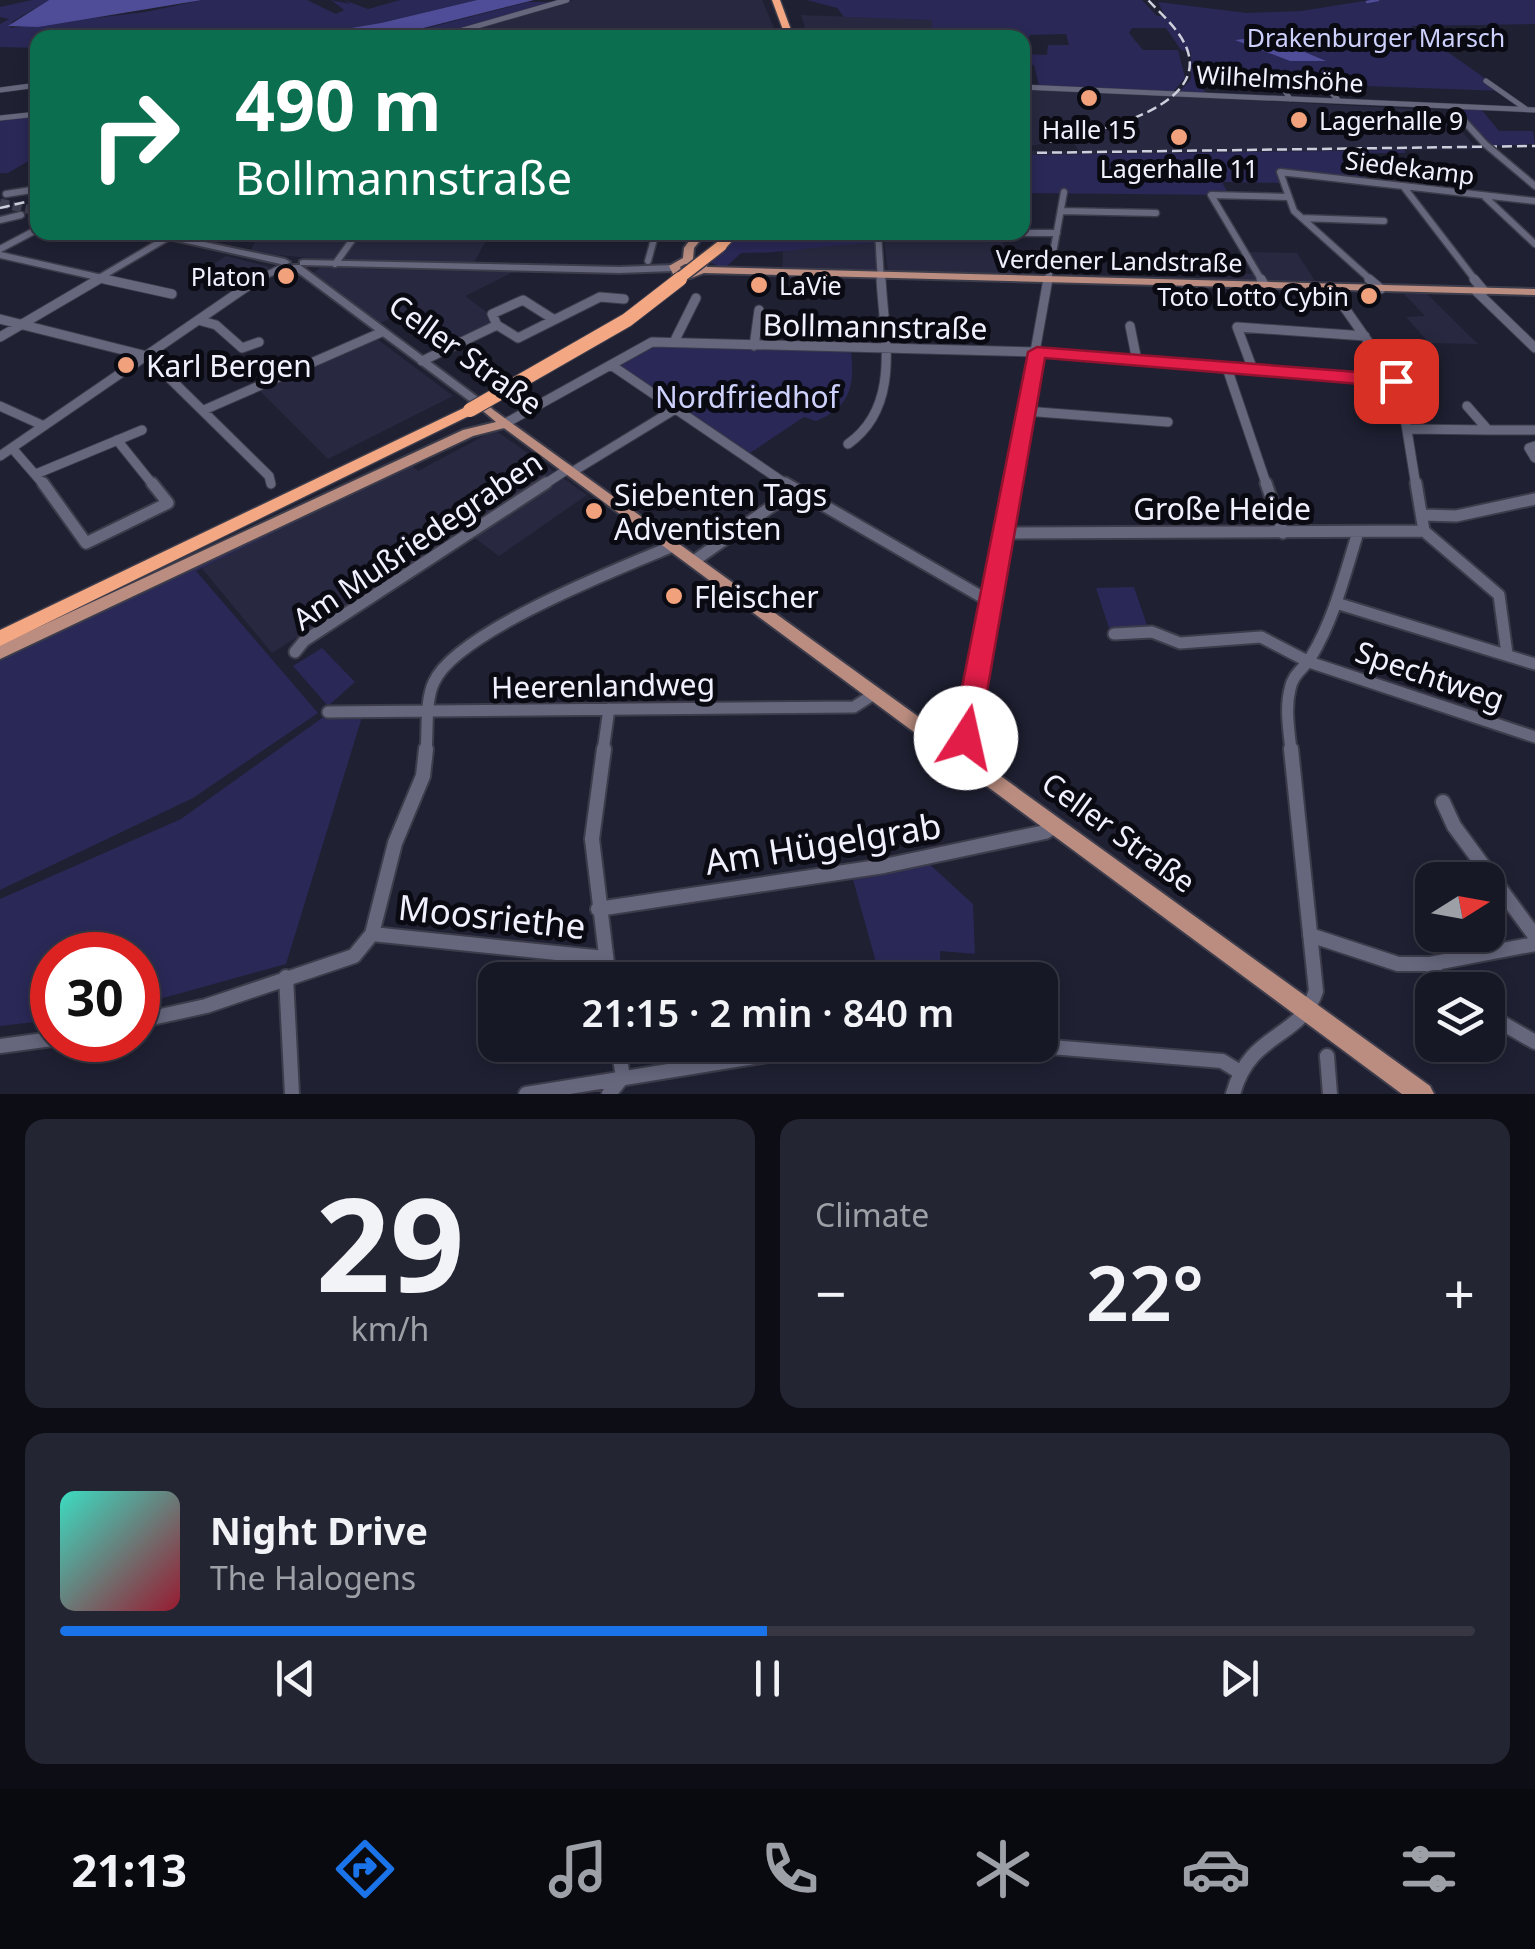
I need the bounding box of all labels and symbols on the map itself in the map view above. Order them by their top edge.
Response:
park label: Drakenburger Marsch [1247,20,1505,54]
street label: Wilhelmshöhe [1195,57,1365,99]
marker: Halle 15 [1078,87,1100,109]
place label: Lagerhalle 9 [1319,103,1463,137]
marker: Lagerhalle 9 [1288,109,1310,131]
place label: Halle 15 [1042,112,1136,146]
marker: Lagerhalle 11 [1168,126,1190,148]
street label: Siedekamp [1343,142,1477,192]
place label: Lagerhalle 11 [1100,151,1258,185]
street label: Verdener Landstraße [995,241,1243,279]
place label: Platon [191,259,266,293]
marker: Platon [275,265,297,287]
place label: LaVie [779,268,842,302]
marker: LaVie [748,274,770,296]
place label: Toto Lotto Cybin [1157,279,1349,313]
street label: Celler Straße [381,284,551,424]
marker: Toto Lotto Cybin [1358,285,1380,307]
street label: Bollmannstraße [762,304,988,348]
pin [1354,339,1439,424]
place label: Karl Bergen [146,345,312,386]
marker: Karl Bergen [115,354,137,376]
park label: Nordfriedhof [655,376,841,417]
street label: Am Mußriedegraben [284,441,550,639]
place label: Siebenten Tags Adventisten [614,474,827,549]
street label: Große Heide [1133,488,1311,529]
marker: Siebenten Tags Adventisten [583,500,605,522]
place label: Fleischer [694,576,819,617]
marker: Fleischer [663,585,685,607]
street label: Spechtweg [1350,630,1510,720]
street label: Heerenlandweg [491,663,715,707]
position arrow [914,686,1018,790]
street label: Celler Straße [1034,762,1204,902]
street label: Am Hügelgrab [702,801,944,885]
north arrow [1415,862,1505,952]
street label: Moosriethe [396,883,588,949]
speed limit sign: 30 [30,932,160,1062]

